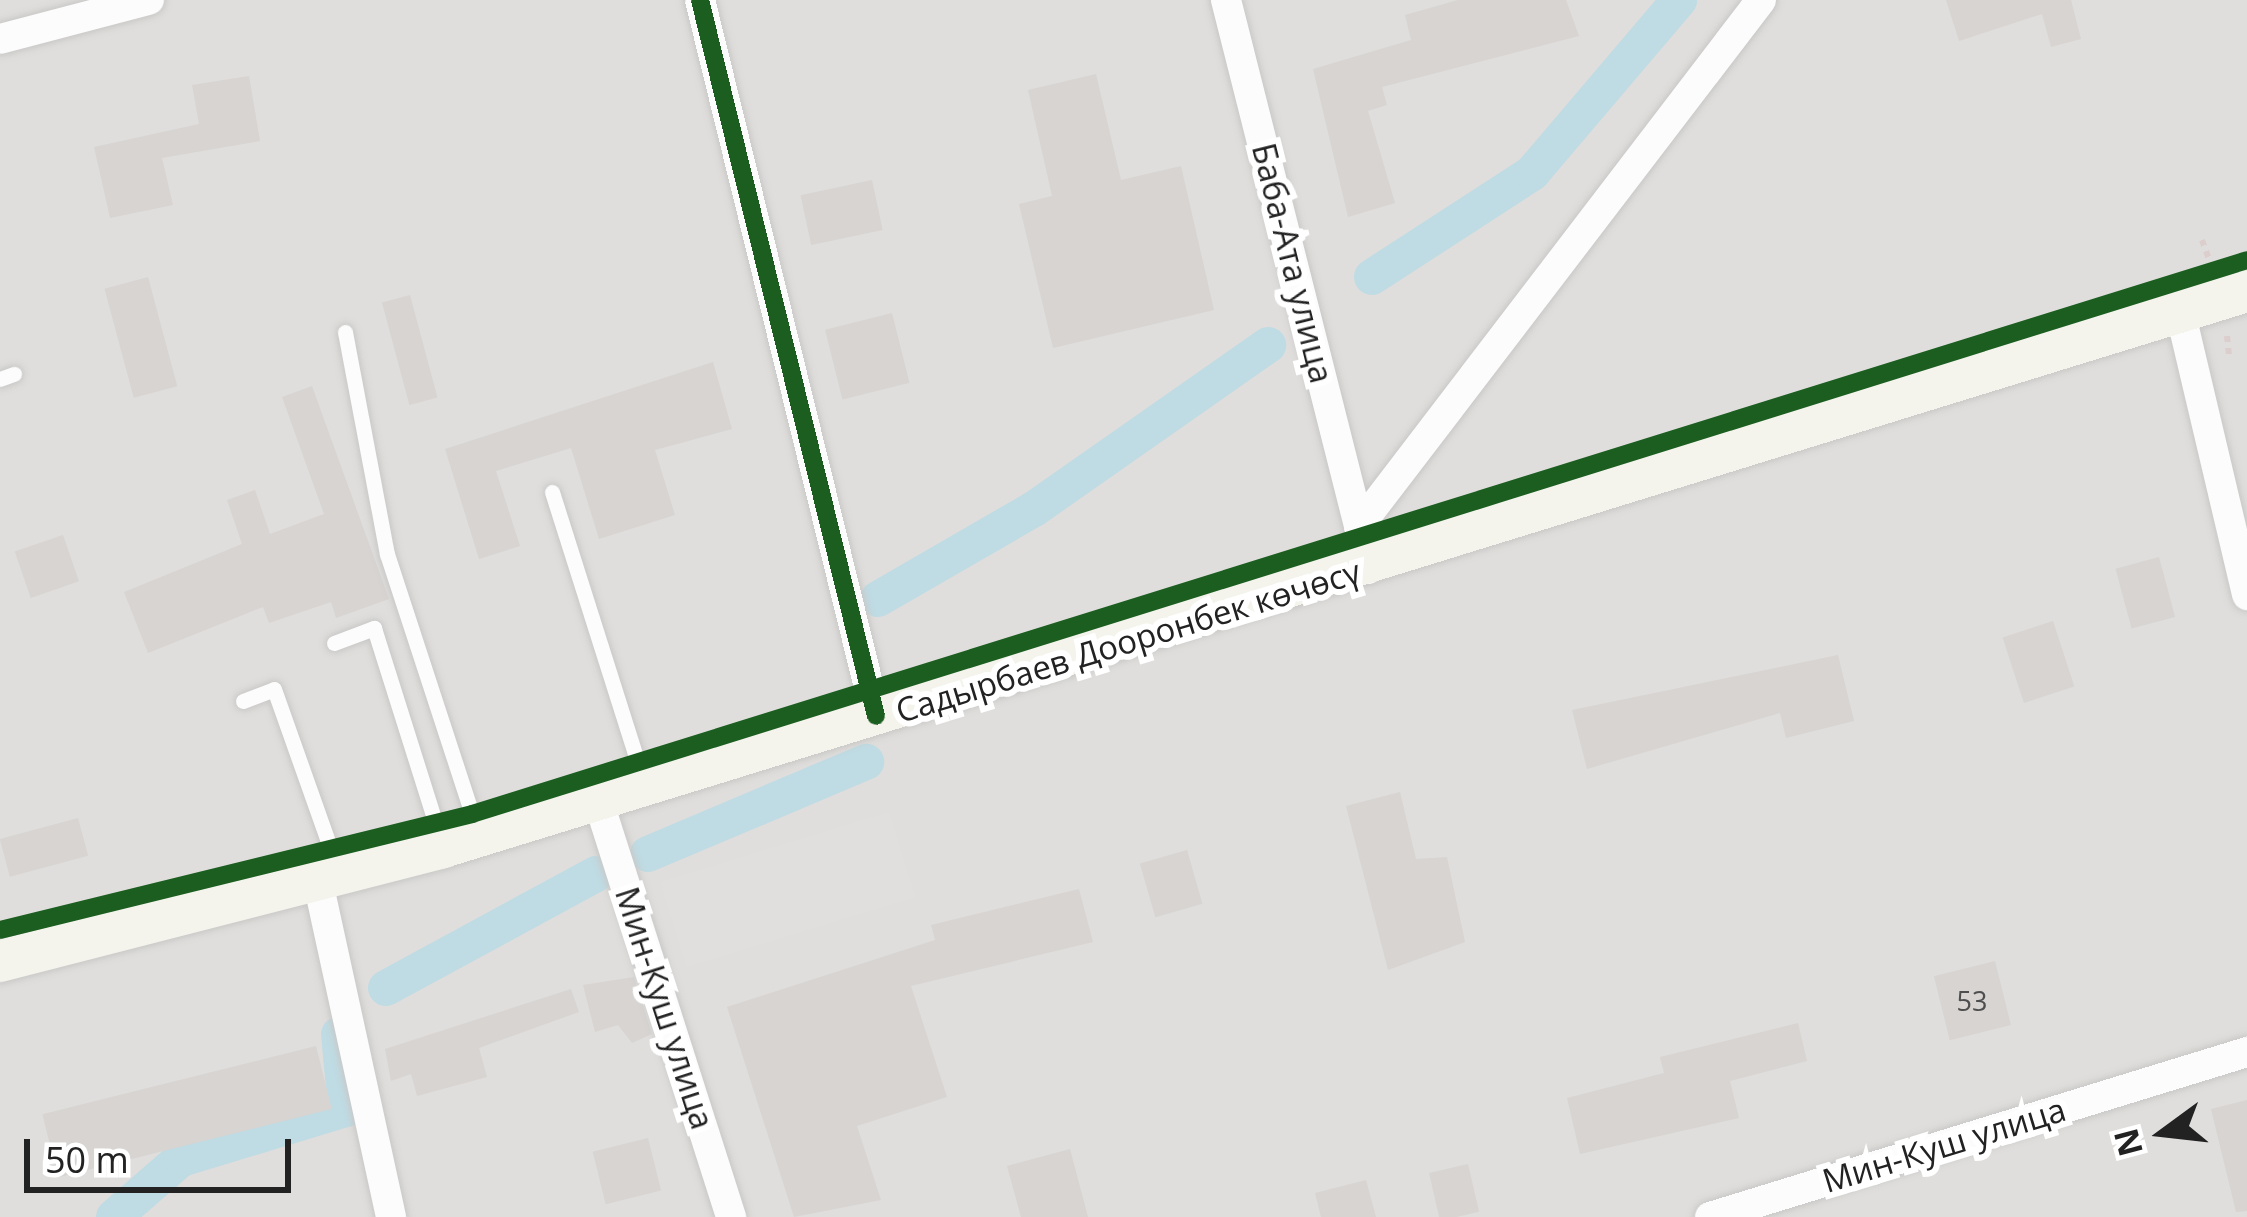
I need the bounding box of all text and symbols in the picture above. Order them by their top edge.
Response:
street label: Баба-Ата улица [1244,139,1342,387]
street label: Садырбаев Дооронбек көчөсү [891,551,1365,731]
street label: Мин-Куш улица [607,882,723,1134]
house number: 53 [1957,985,1987,1017]
north arrow [2103,1073,2223,1193]
street label: Мин-Куш улица [1818,1089,2070,1201]
scale bar [30,1115,297,1189]
text: N [2103,1124,2153,1161]
text: 50 m [45,1135,129,1184]

